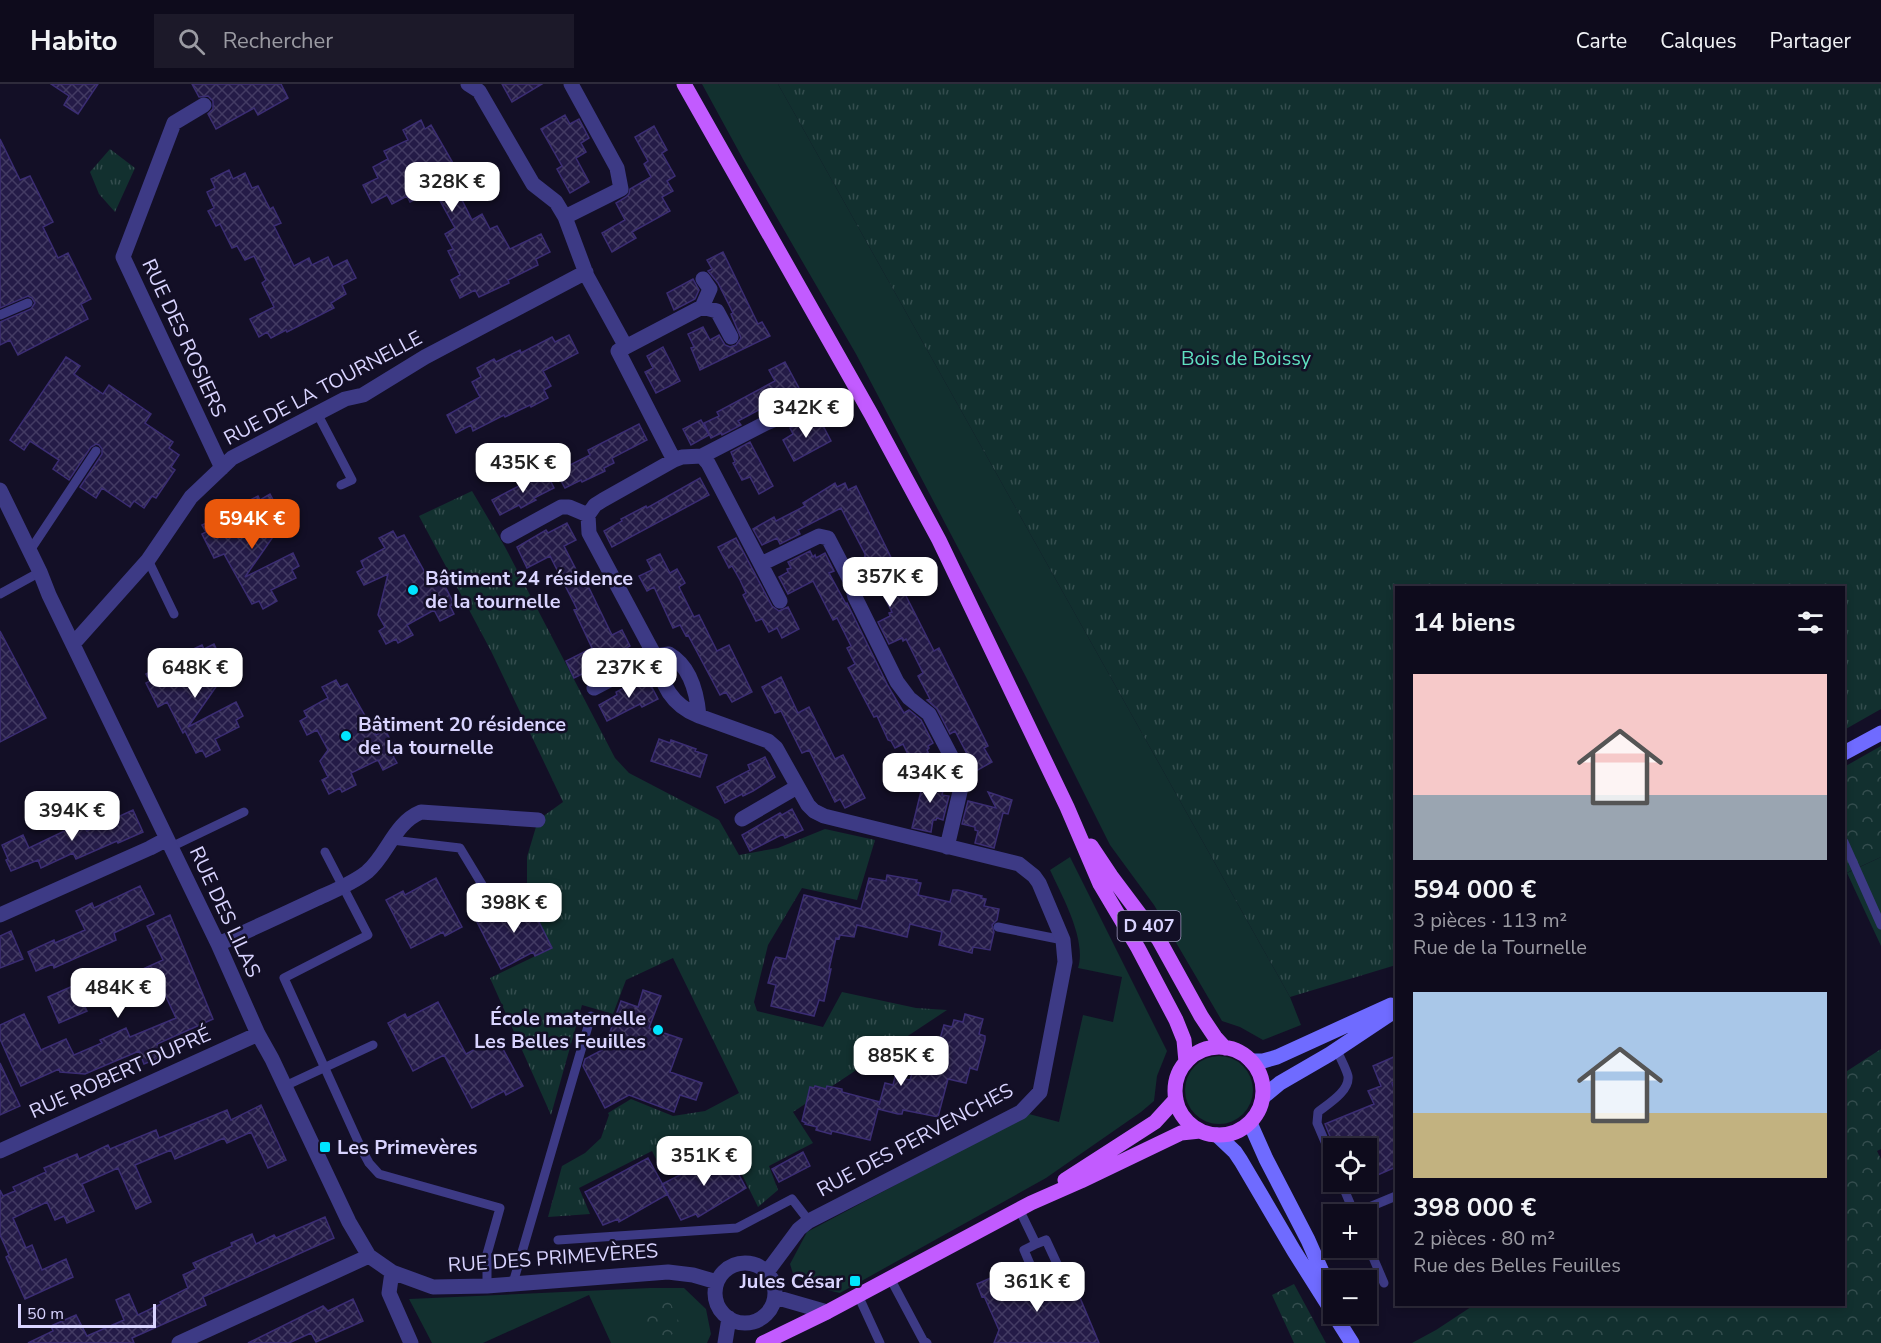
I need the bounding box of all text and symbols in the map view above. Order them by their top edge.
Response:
search box [154,14,574,68]
text: Habito [30,22,118,60]
icon: search [175,25,208,58]
text: Rechercher [223,26,333,56]
text: Carte [1576,27,1627,55]
text: Calques [1660,27,1737,55]
text: Partager [1770,27,1851,55]
pin: 328K € [403,162,501,213]
text: 328K € [419,168,485,195]
street label: RUE DES ROSIERS [135,254,233,422]
street label: RUE DE LA TOURNELLE [219,324,427,452]
park label: Bois de Boissy [1181,345,1312,372]
pin: 342K € [757,388,855,439]
text: 342K € [773,394,839,421]
pin: 435K € [474,443,572,494]
text: 435K € [490,449,556,476]
pin: 594K € [203,499,301,550]
text: 594K € [219,505,285,532]
pin: 357K € [841,557,939,608]
text: 357K € [857,563,923,590]
place label: Bâtiment 24 résidence de la tournelle [425,565,633,615]
marker: Bâtiment 24 résidence de la tournelle [406,583,420,597]
text: 14 biens [1413,605,1515,640]
icon: filters [1794,606,1827,639]
pin: 648K € [146,648,244,699]
pin: 237K € [580,648,678,699]
text: 648K € [162,654,228,681]
text: 237K € [596,654,662,681]
place label: Bâtiment 20 résidence de la tournelle [358,711,566,761]
icon: home [1566,713,1674,821]
marker: Bâtiment 20 résidence de la tournelle [339,729,353,743]
pin: 434K € [881,753,979,804]
text: 434K € [897,759,963,786]
pin: 394K € [23,791,121,842]
text: 394K € [39,797,105,824]
street label: RUE DES LILAS [183,842,267,982]
text: 594 000 € [1413,872,1536,907]
pin: 398K € [465,883,563,934]
text: 398K € [481,889,547,916]
text: 3 pièces · 113 m² [1413,907,1567,934]
road number: D 407 [1118,911,1180,941]
text: Rue de la Tournelle [1413,934,1587,961]
pin: 484K € [69,968,167,1019]
text: 484K € [85,974,151,1001]
place label: École maternelle Les Belles Feuilles [474,1005,646,1055]
street label: RUE ROBERT DUPRÉ [25,1021,215,1125]
marker: École maternelle Les Belles Feuilles [651,1023,665,1037]
icon: home [1566,1031,1674,1139]
pin: 885K € [852,1036,950,1087]
text: 885K € [868,1042,934,1069]
street label: RUE DES PERVENCHES [812,1077,1018,1203]
place label: Les Primevères [337,1134,478,1161]
pin: 351K € [655,1136,753,1187]
map controls [1323,1138,1377,1324]
button: locate [1323,1138,1377,1192]
marker: Les Primevères [318,1140,332,1154]
text: 351K € [671,1142,737,1169]
text: 398 000 € [1413,1190,1536,1225]
button: + [1323,1204,1377,1258]
text: 2 pièces · 80 m² [1413,1225,1555,1252]
street label: RUE DES PRIMEVÈRES [447,1237,659,1279]
text: Rue des Belles Feuilles [1413,1252,1621,1279]
pin: 361K € [988,1262,1086,1313]
place label: Jules César [739,1268,843,1295]
text: 361K € [1004,1268,1070,1295]
button: − [1323,1270,1377,1324]
marker: Jules César [848,1274,862,1288]
scale bar [18,1301,156,1328]
text: 50 m [27,1303,64,1325]

